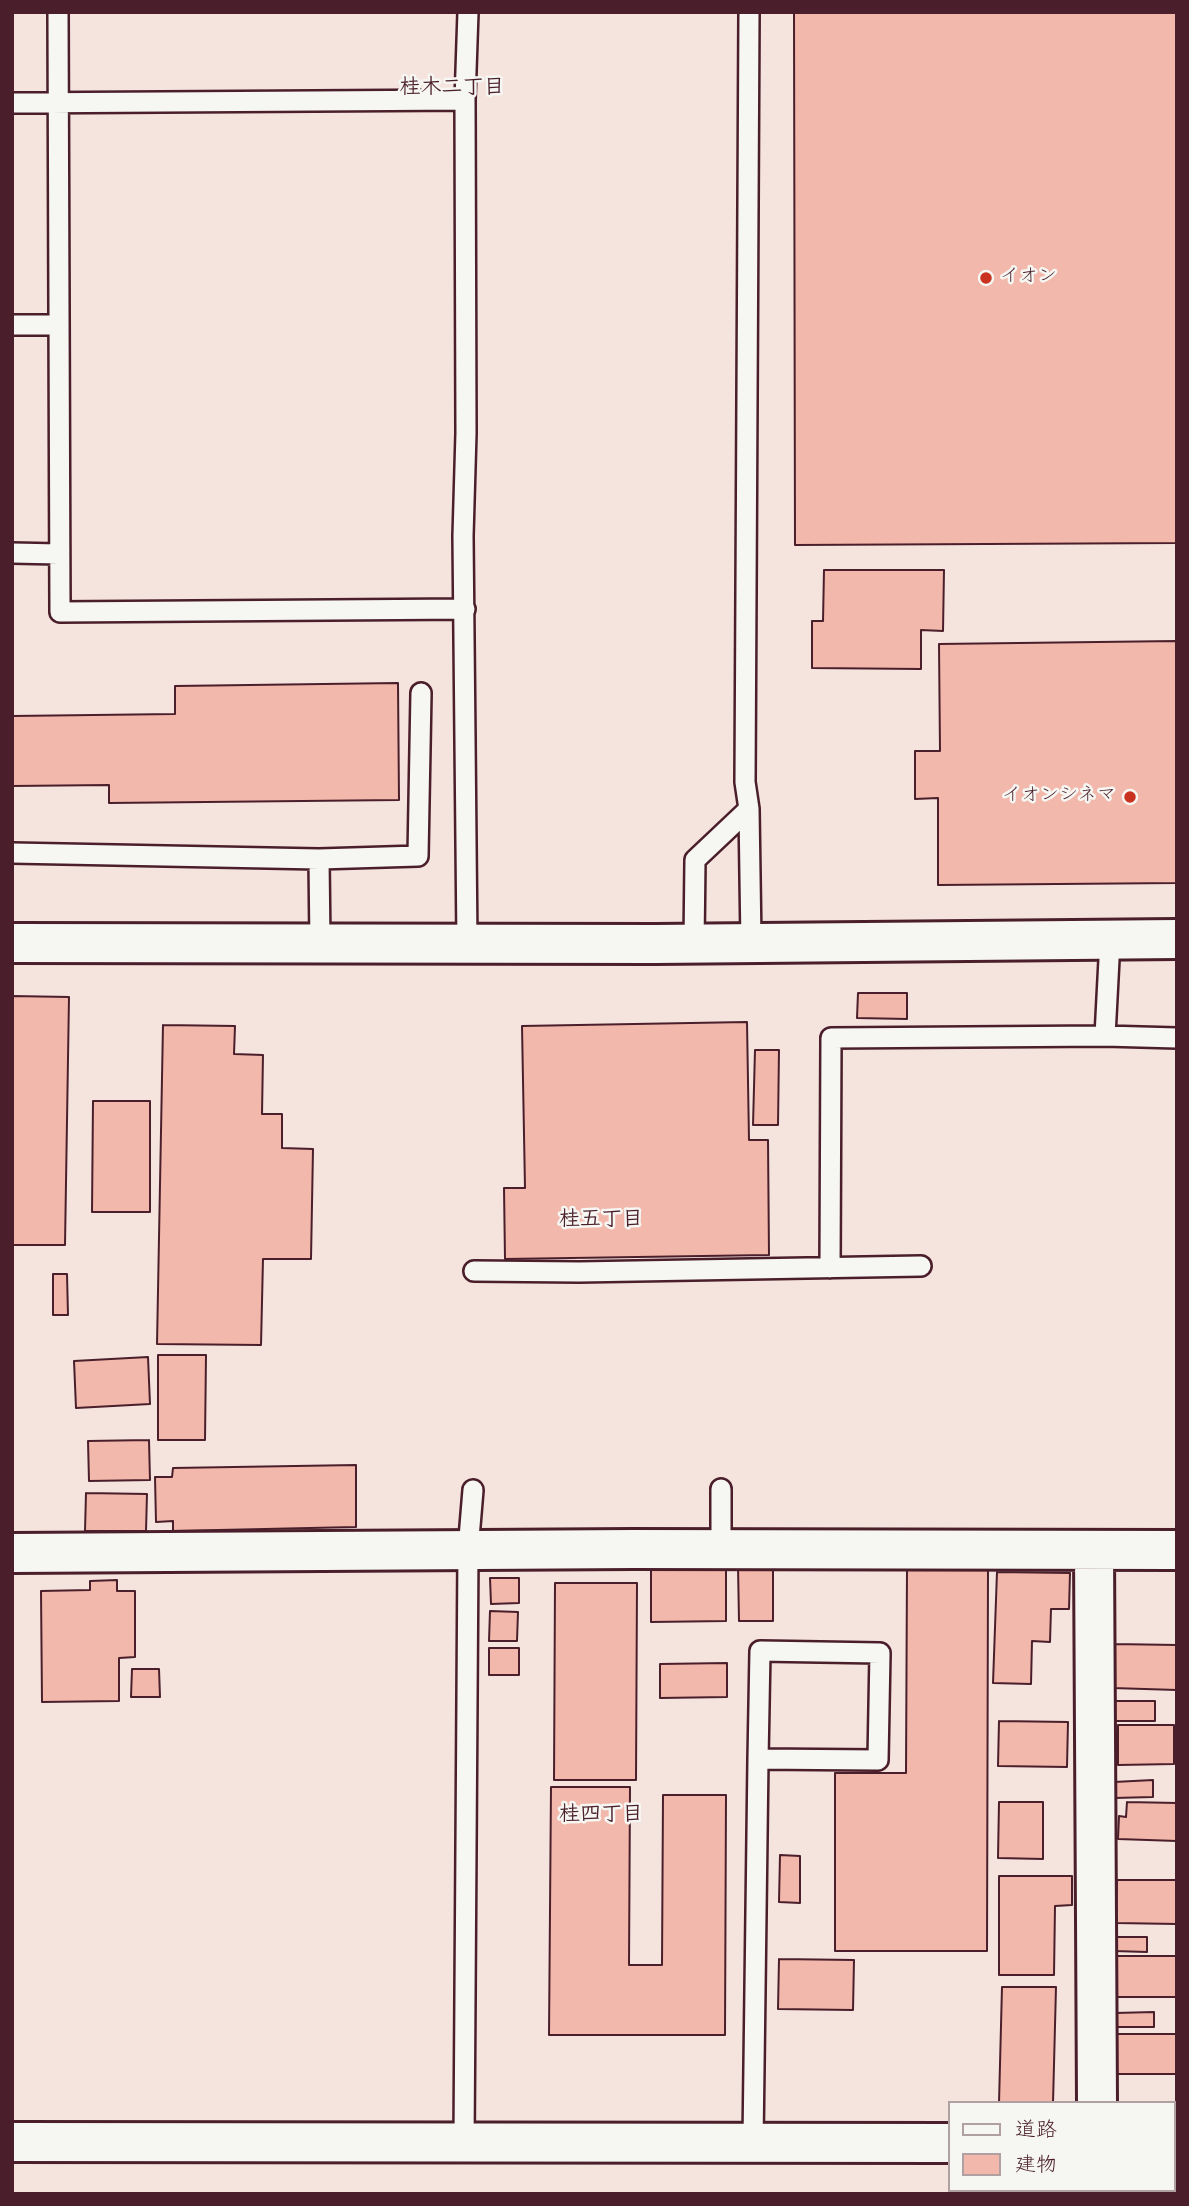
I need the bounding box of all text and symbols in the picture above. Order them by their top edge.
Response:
district label: 桂木二丁目 [400,76,504,102]
place label: イオン [1000,267,1057,289]
marker: イオン [978,270,994,286]
place label: イオンシネマ [1002,786,1116,808]
marker: イオンシネマ [1122,789,1138,805]
district label: 桂五丁目 [559,1208,643,1234]
district label: 桂四丁目 [559,1803,643,1829]
legend [948,2101,1175,2192]
text: 道路 [1015,2114,1057,2147]
text: 建物 [1015,2149,1057,2182]

